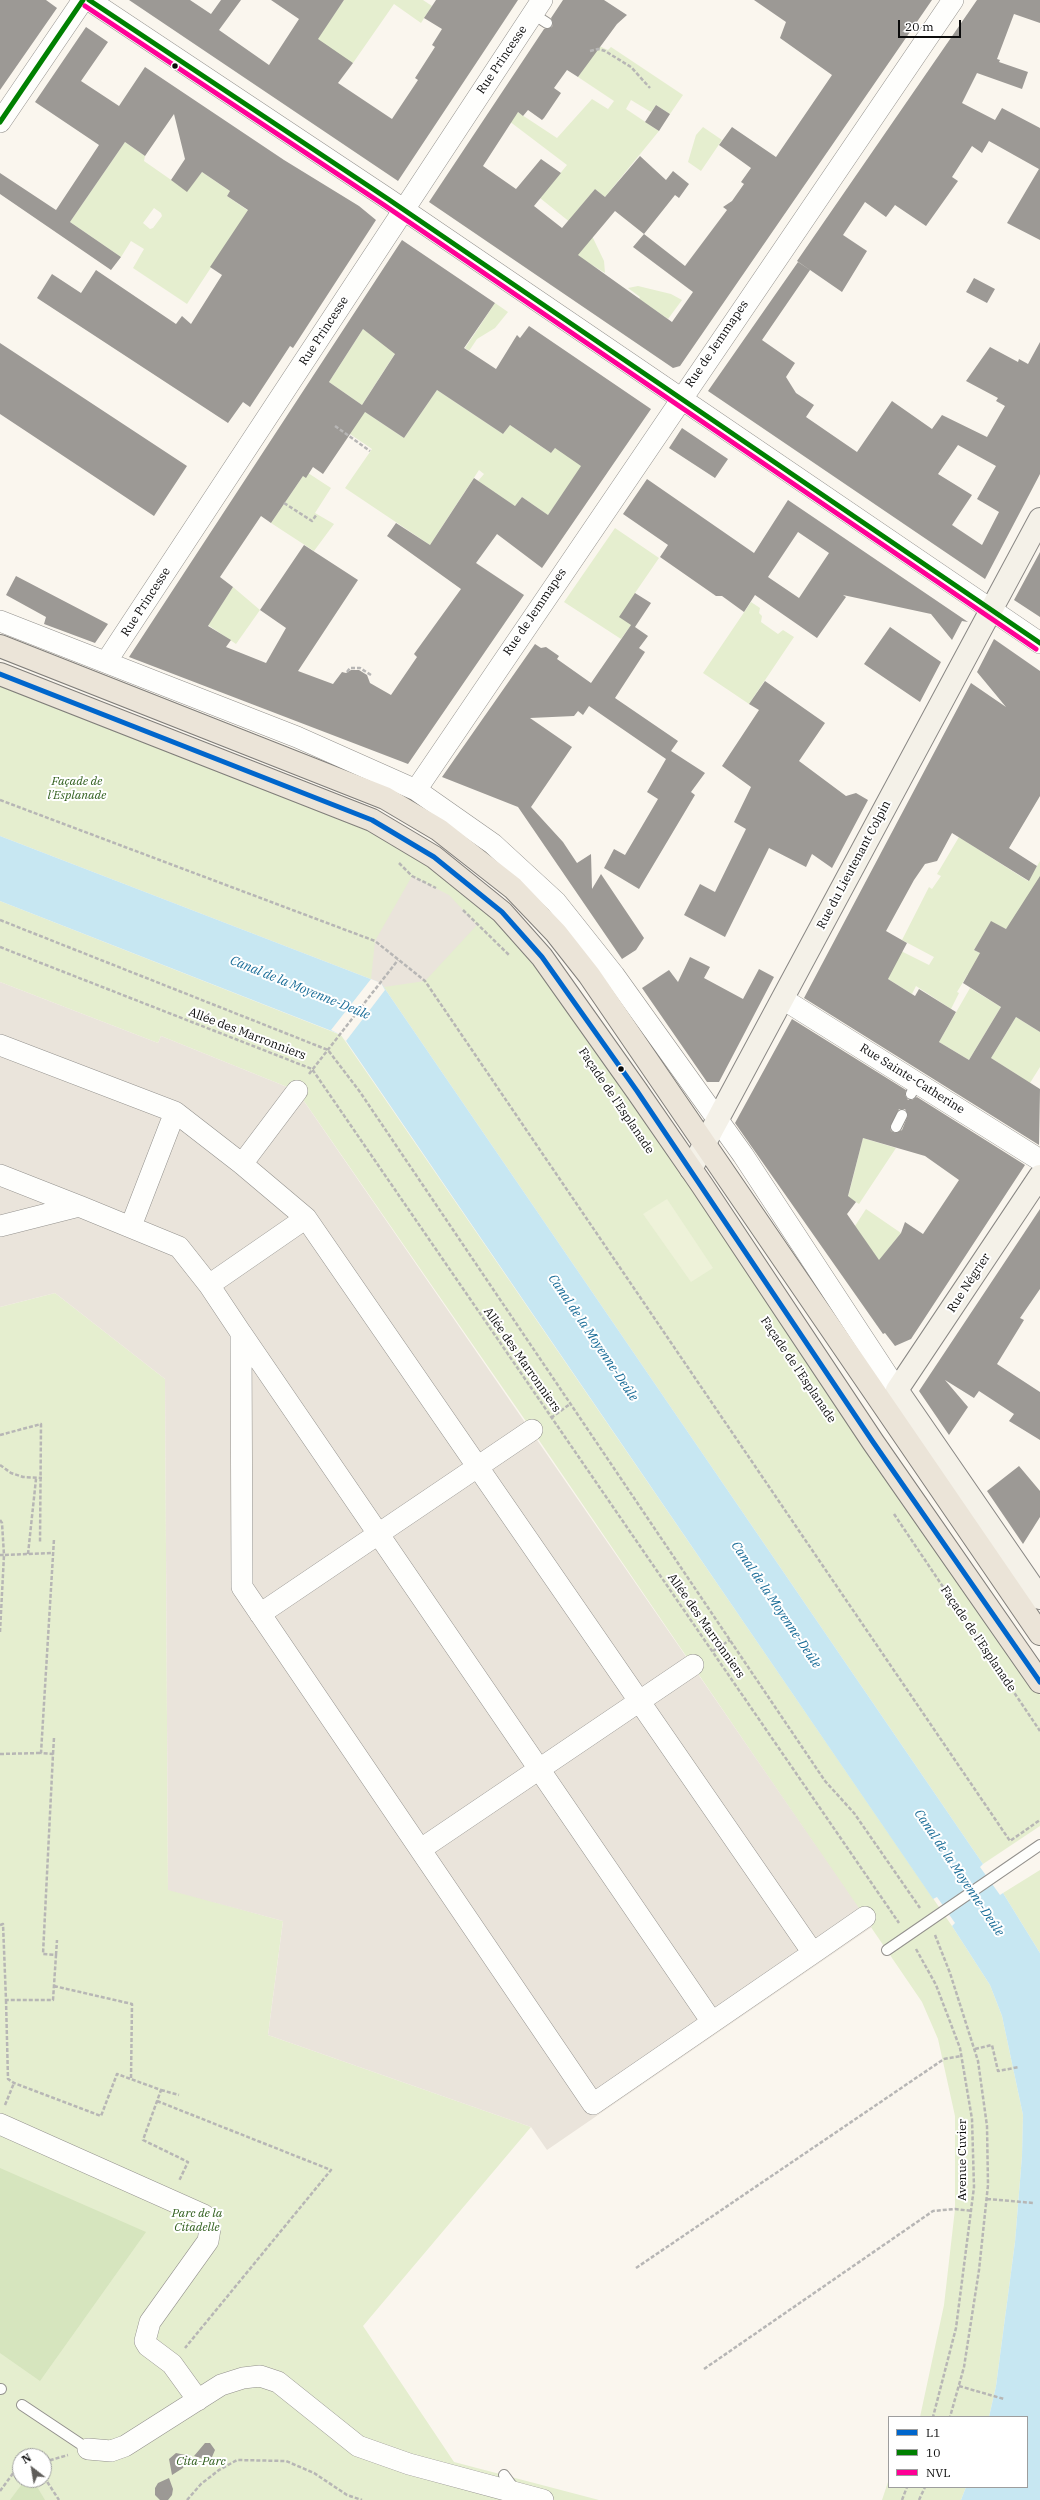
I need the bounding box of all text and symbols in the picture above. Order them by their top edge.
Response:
scale bar [900,12,963,38]
text: 20 m [905,19,934,34]
street label: Rue Princesse [474,23,530,97]
unlabelled marker [170,61,180,71]
street label: Rue Princesse [296,294,352,368]
street label: Rue de Jemmapes [682,298,752,390]
street label: Rue Princesse [118,565,174,639]
street label: Rue de Jemmapes [500,566,570,658]
park label: Façade de l'Esplanade [48,775,106,803]
street label: Rue du Lieutenant Colpin [814,798,894,932]
water label: Canal de la Moyenne-Deûle [228,953,372,1023]
street label: Allée des Marronniers [186,1005,308,1063]
street label: Rue Sainte-Catherine [857,1041,967,1117]
street label: Façade de l'Esplanade [575,1045,657,1157]
unlabelled marker [616,1064,626,1074]
street label: Rue Négrier [945,1251,993,1315]
water label: Canal de la Moyenne-Deûle [545,1272,641,1404]
street label: Allée des Marronniers [480,1305,564,1415]
street label: Façade de l'Esplanade [757,1314,839,1426]
water label: Canal de la Moyenne-Deûle [728,1539,824,1671]
street label: Allée des Marronniers [664,1571,748,1681]
street label: Façade de l'Esplanade [937,1583,1019,1695]
water label: Canal de la Moyenne-Deûle [911,1807,1007,1939]
street label: Avenue Cuvier [956,2119,970,2201]
park label: Parc de la Citadelle [172,2207,222,2235]
legend [888,2416,1028,2488]
text: L1 [926,2425,940,2440]
text: 10 [926,2445,940,2460]
north arrow [12,2448,52,2488]
text: N [19,2450,34,2467]
park label: Cita-Parc [176,2455,226,2469]
text: NVL [926,2465,950,2480]

